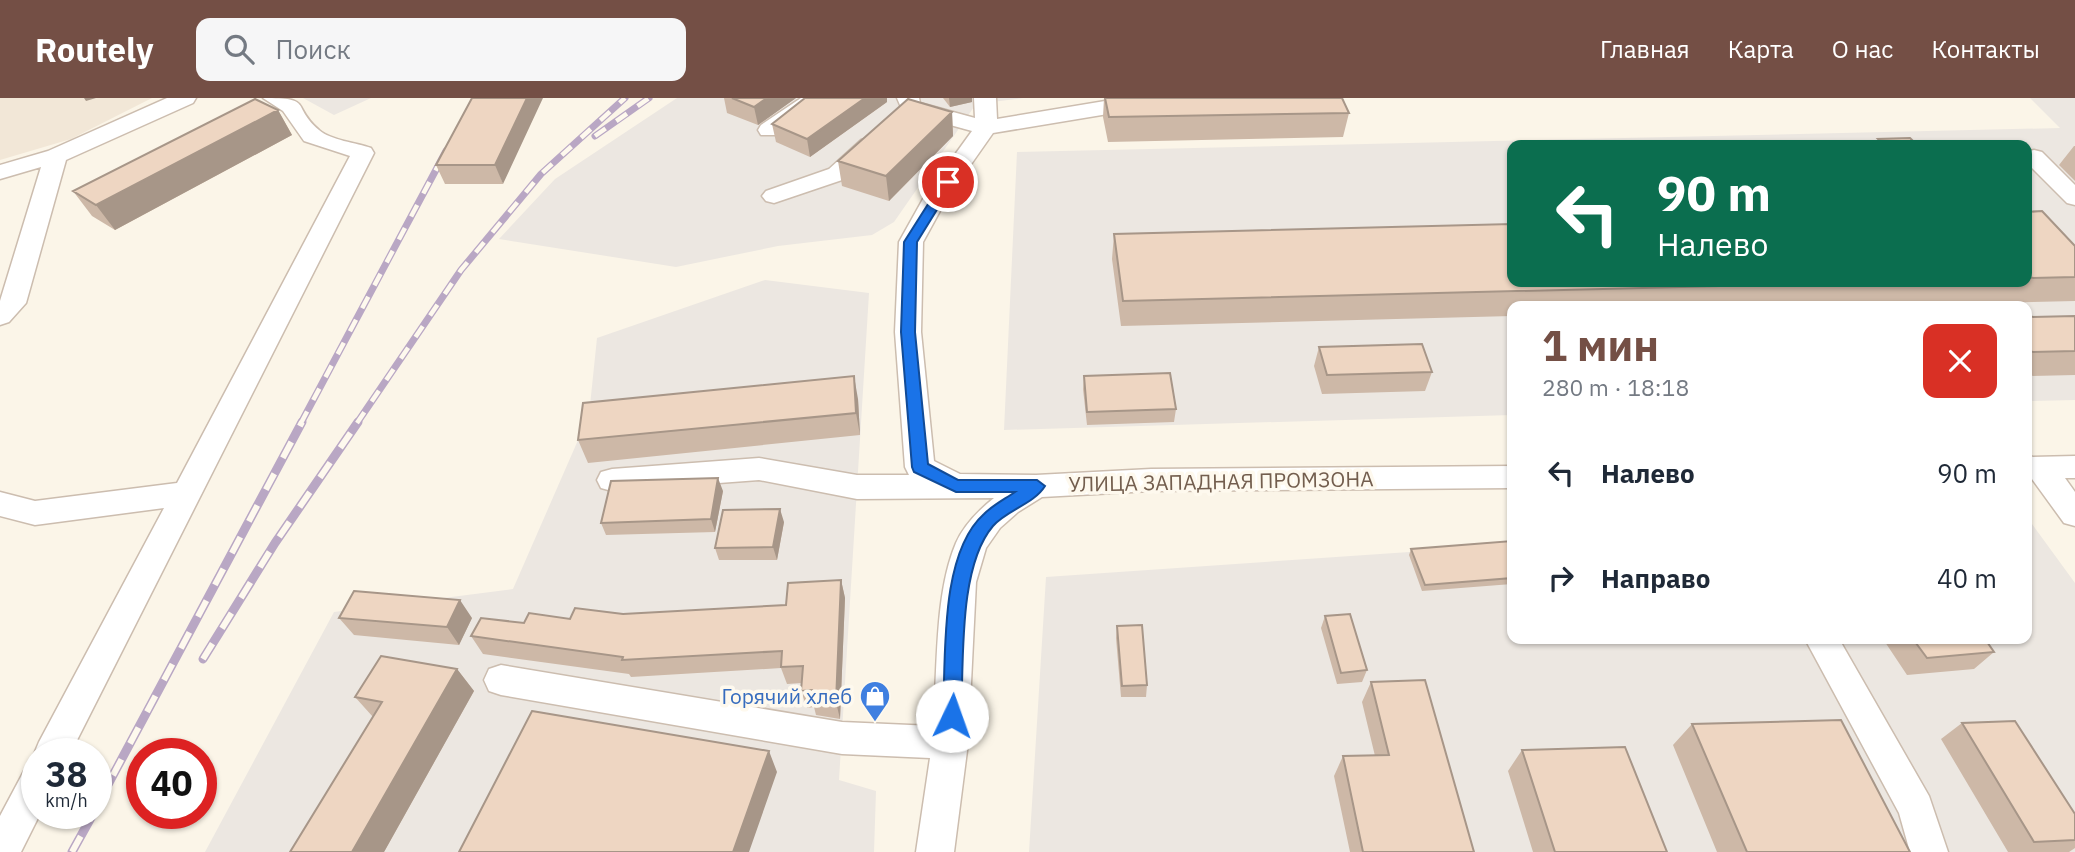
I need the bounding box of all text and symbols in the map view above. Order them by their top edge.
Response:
search box [196,18,686,81]
text: Routely [35,28,154,71]
icon: search [220,30,258,68]
text: Поиск [276,32,351,66]
text: Главная [1600,33,1690,65]
text: Карта [1728,33,1794,65]
text: О нас [1832,33,1893,65]
text: Контакты [1931,33,2040,65]
pin [918,152,978,212]
text: 90 m [1657,161,1771,224]
icon: arrive [929,163,967,201]
icon: left [1542,168,1633,259]
text: Налево [1657,223,1768,265]
text: 1 мин [1542,318,1659,373]
button: close [1923,324,1997,398]
text: 280 m · 18:18 [1542,372,1689,402]
icon: left [1542,454,1580,492]
text: Налево [1601,456,1695,490]
text: 90 m [1937,456,1997,490]
street label: УЛИЦА ЗАПАДНАЯ ПРОМЗОНА [1068,464,1374,498]
icon: right [1542,559,1580,597]
text: Направо [1601,561,1710,595]
text: 40 m [1937,561,1997,595]
shop icon: Горячий хлеб [858,679,892,723]
position arrow [915,679,989,753]
place label: Горячий хлеб [722,682,852,710]
speed limit sign: 40 [126,738,217,829]
text: 38 [45,751,88,797]
text: km/h [45,789,88,812]

